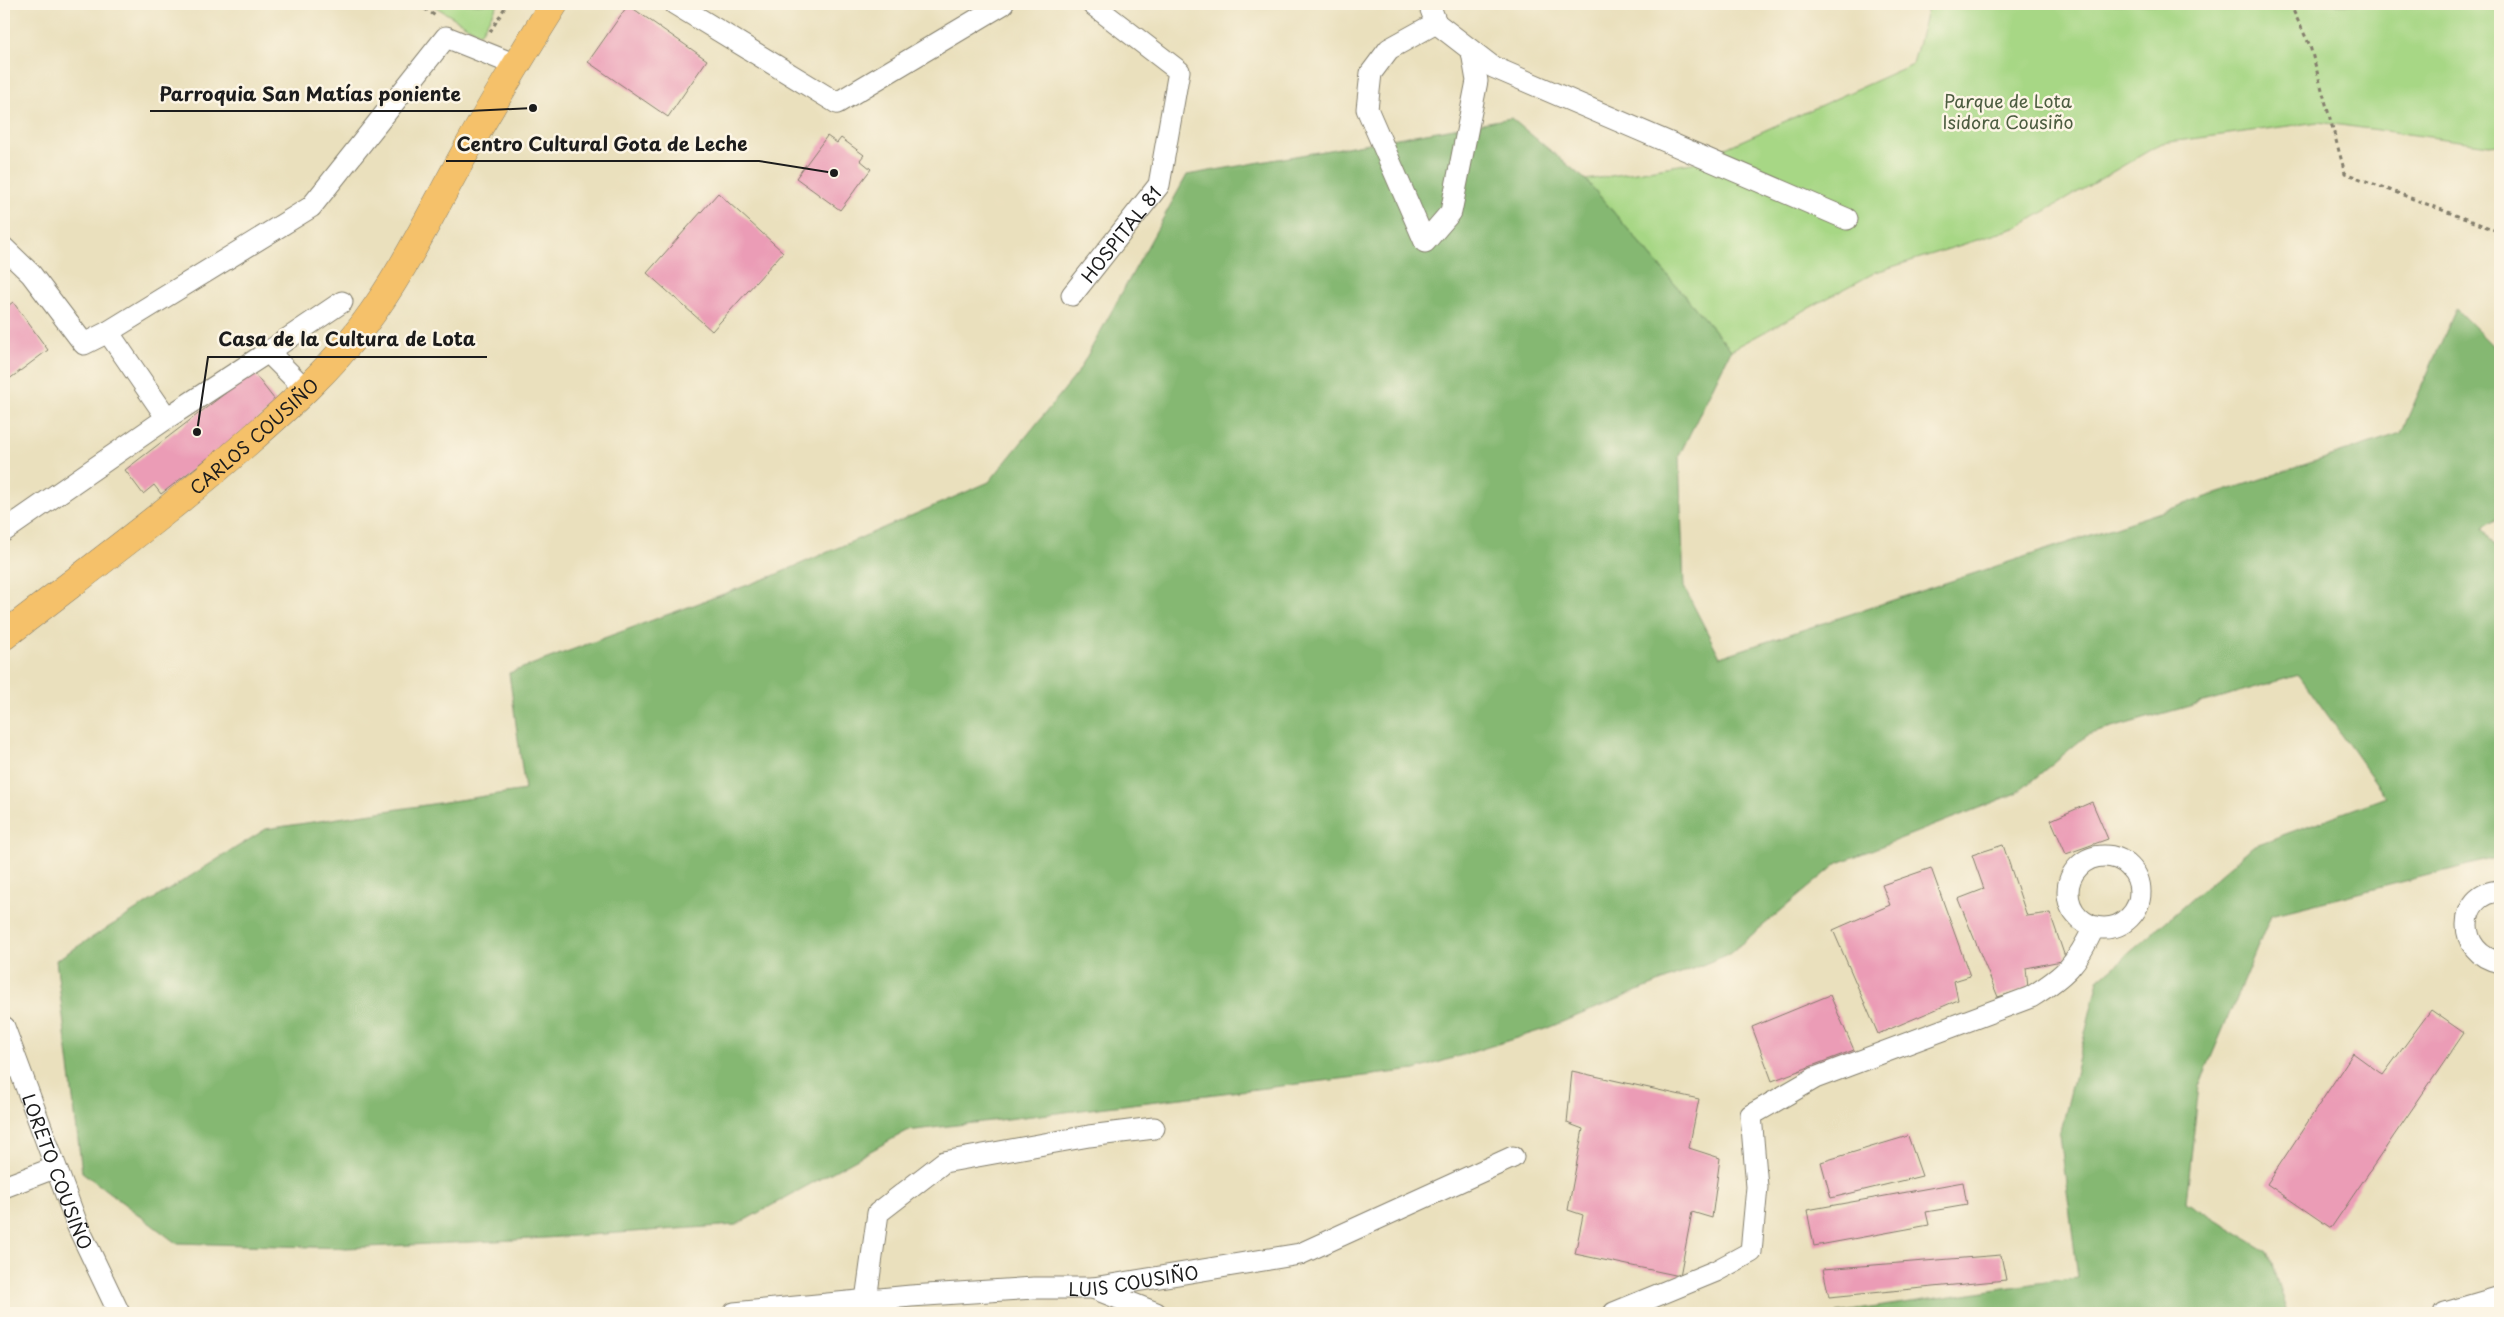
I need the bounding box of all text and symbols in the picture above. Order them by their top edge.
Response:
callout: Parroquia San Matías poniente [150,77,470,111]
text: Parroquia San Matías poniente [159,79,461,107]
park label: Parque de Lota Isidora Cousiño [1942,87,2074,135]
callout: Centro Cultural Gota de Leche [446,127,759,161]
text: Centro Cultural Gota de Leche [457,129,747,157]
street label: HOSPITAL 81 [1074,180,1167,288]
callout: Casa de la Cultura de Lota [208,323,487,357]
text: Casa de la Cultura de Lota [218,324,476,352]
street label: CARLOS COUSIÑO [183,371,324,500]
street label: LORETO COUSIÑO [16,1090,100,1254]
street label: LUIS COUSIÑO [1068,1257,1200,1302]

